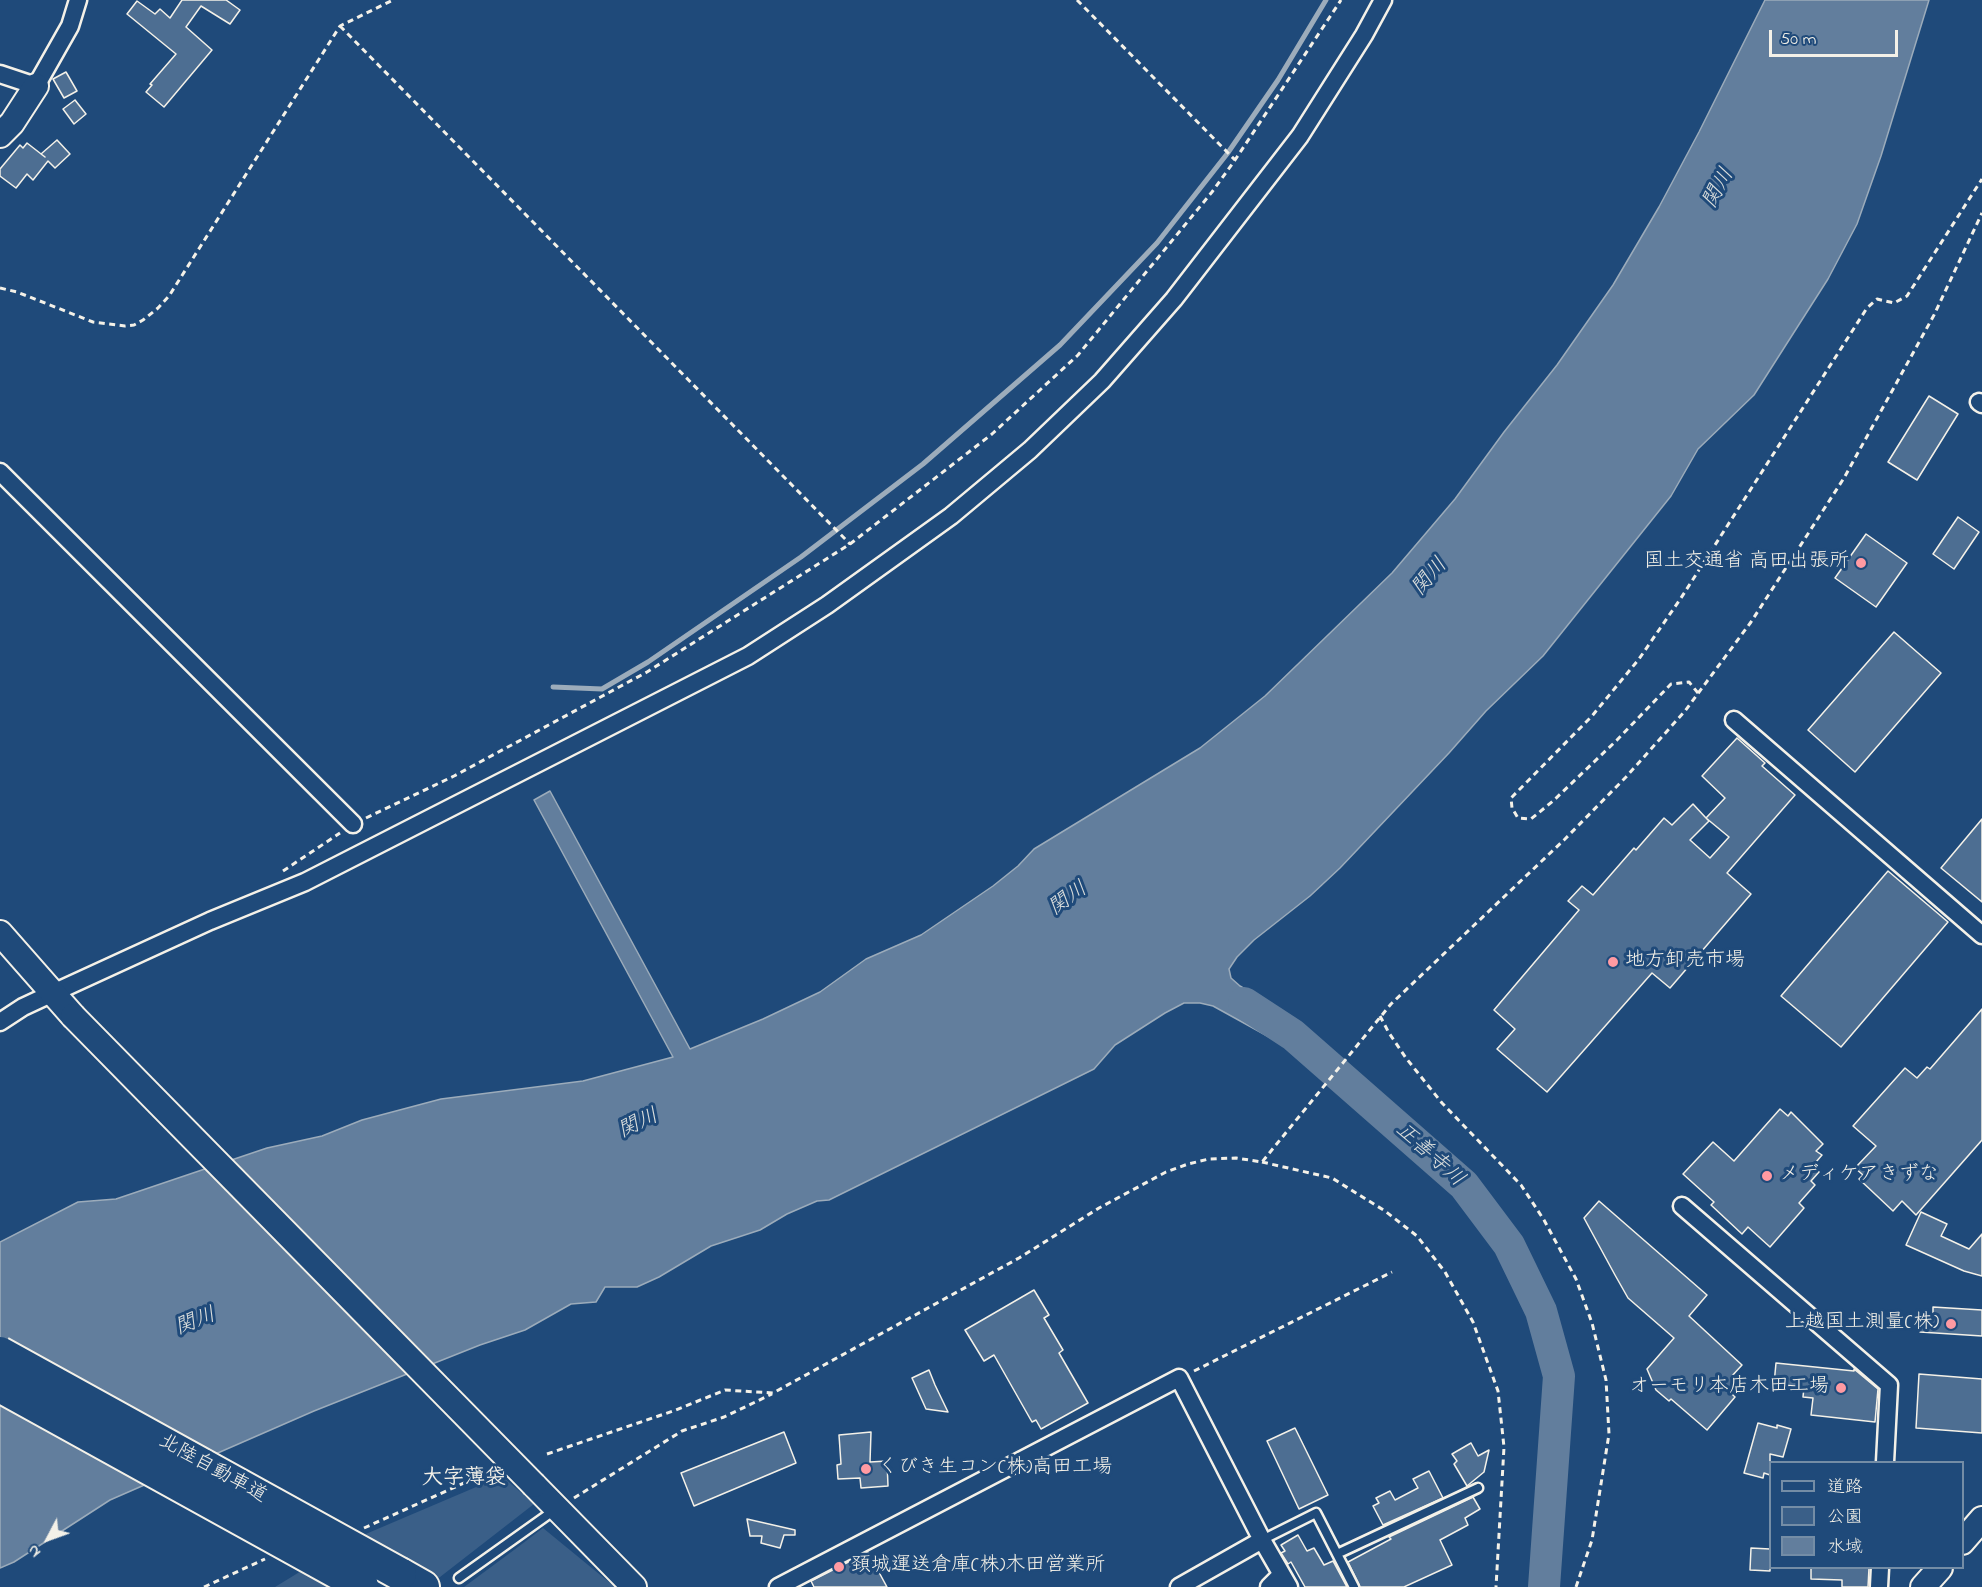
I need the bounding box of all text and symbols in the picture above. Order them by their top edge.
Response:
scale bar [1772,18,1901,56]
text: 50 m [1780,27,1817,53]
water label: 関川 [1699,165,1741,213]
place label: 国土交通省 高田出張所 [1644,551,1849,575]
water label: 関川 [1408,554,1454,602]
marker: 国土交通省 高田出張所 [1854,556,1868,570]
water label: 関川 [1045,878,1093,922]
place label: 地方卸売市場 [1625,950,1745,974]
marker: 地方卸売市場 [1606,955,1620,969]
water label: 関川 [615,1105,663,1145]
water label: 正善寺川 [1389,1119,1469,1193]
place label: メディケアきずな [1779,1164,1939,1188]
marker: メディケアきずな [1760,1169,1774,1183]
water label: 関川 [172,1304,220,1342]
place label: 上越国土測量(株) [1785,1312,1939,1336]
marker: 上越国土測量(株) [1944,1317,1958,1331]
place label: オーモリ本店木田工場 [1629,1376,1829,1400]
marker: オーモリ本店木田工場 [1834,1381,1848,1395]
street label: 北陸自動車道 [154,1430,270,1510]
place label: くびき生コン(株)高田工場 [878,1457,1112,1481]
legend [1769,1461,1964,1569]
marker: くびき生コン(株)高田工場 [859,1462,873,1476]
district label: 大字薄袋 [422,1467,506,1493]
text: 道路 [1827,1475,1863,1501]
text: 公園 [1827,1505,1863,1531]
north arrow [18,1509,78,1569]
text: 水域 [1827,1535,1863,1561]
text: N [22,1539,47,1563]
place label: 頚城運送倉庫(株)木田営業所 [851,1555,1105,1579]
marker: 頚城運送倉庫(株)木田営業所 [832,1560,846,1574]

